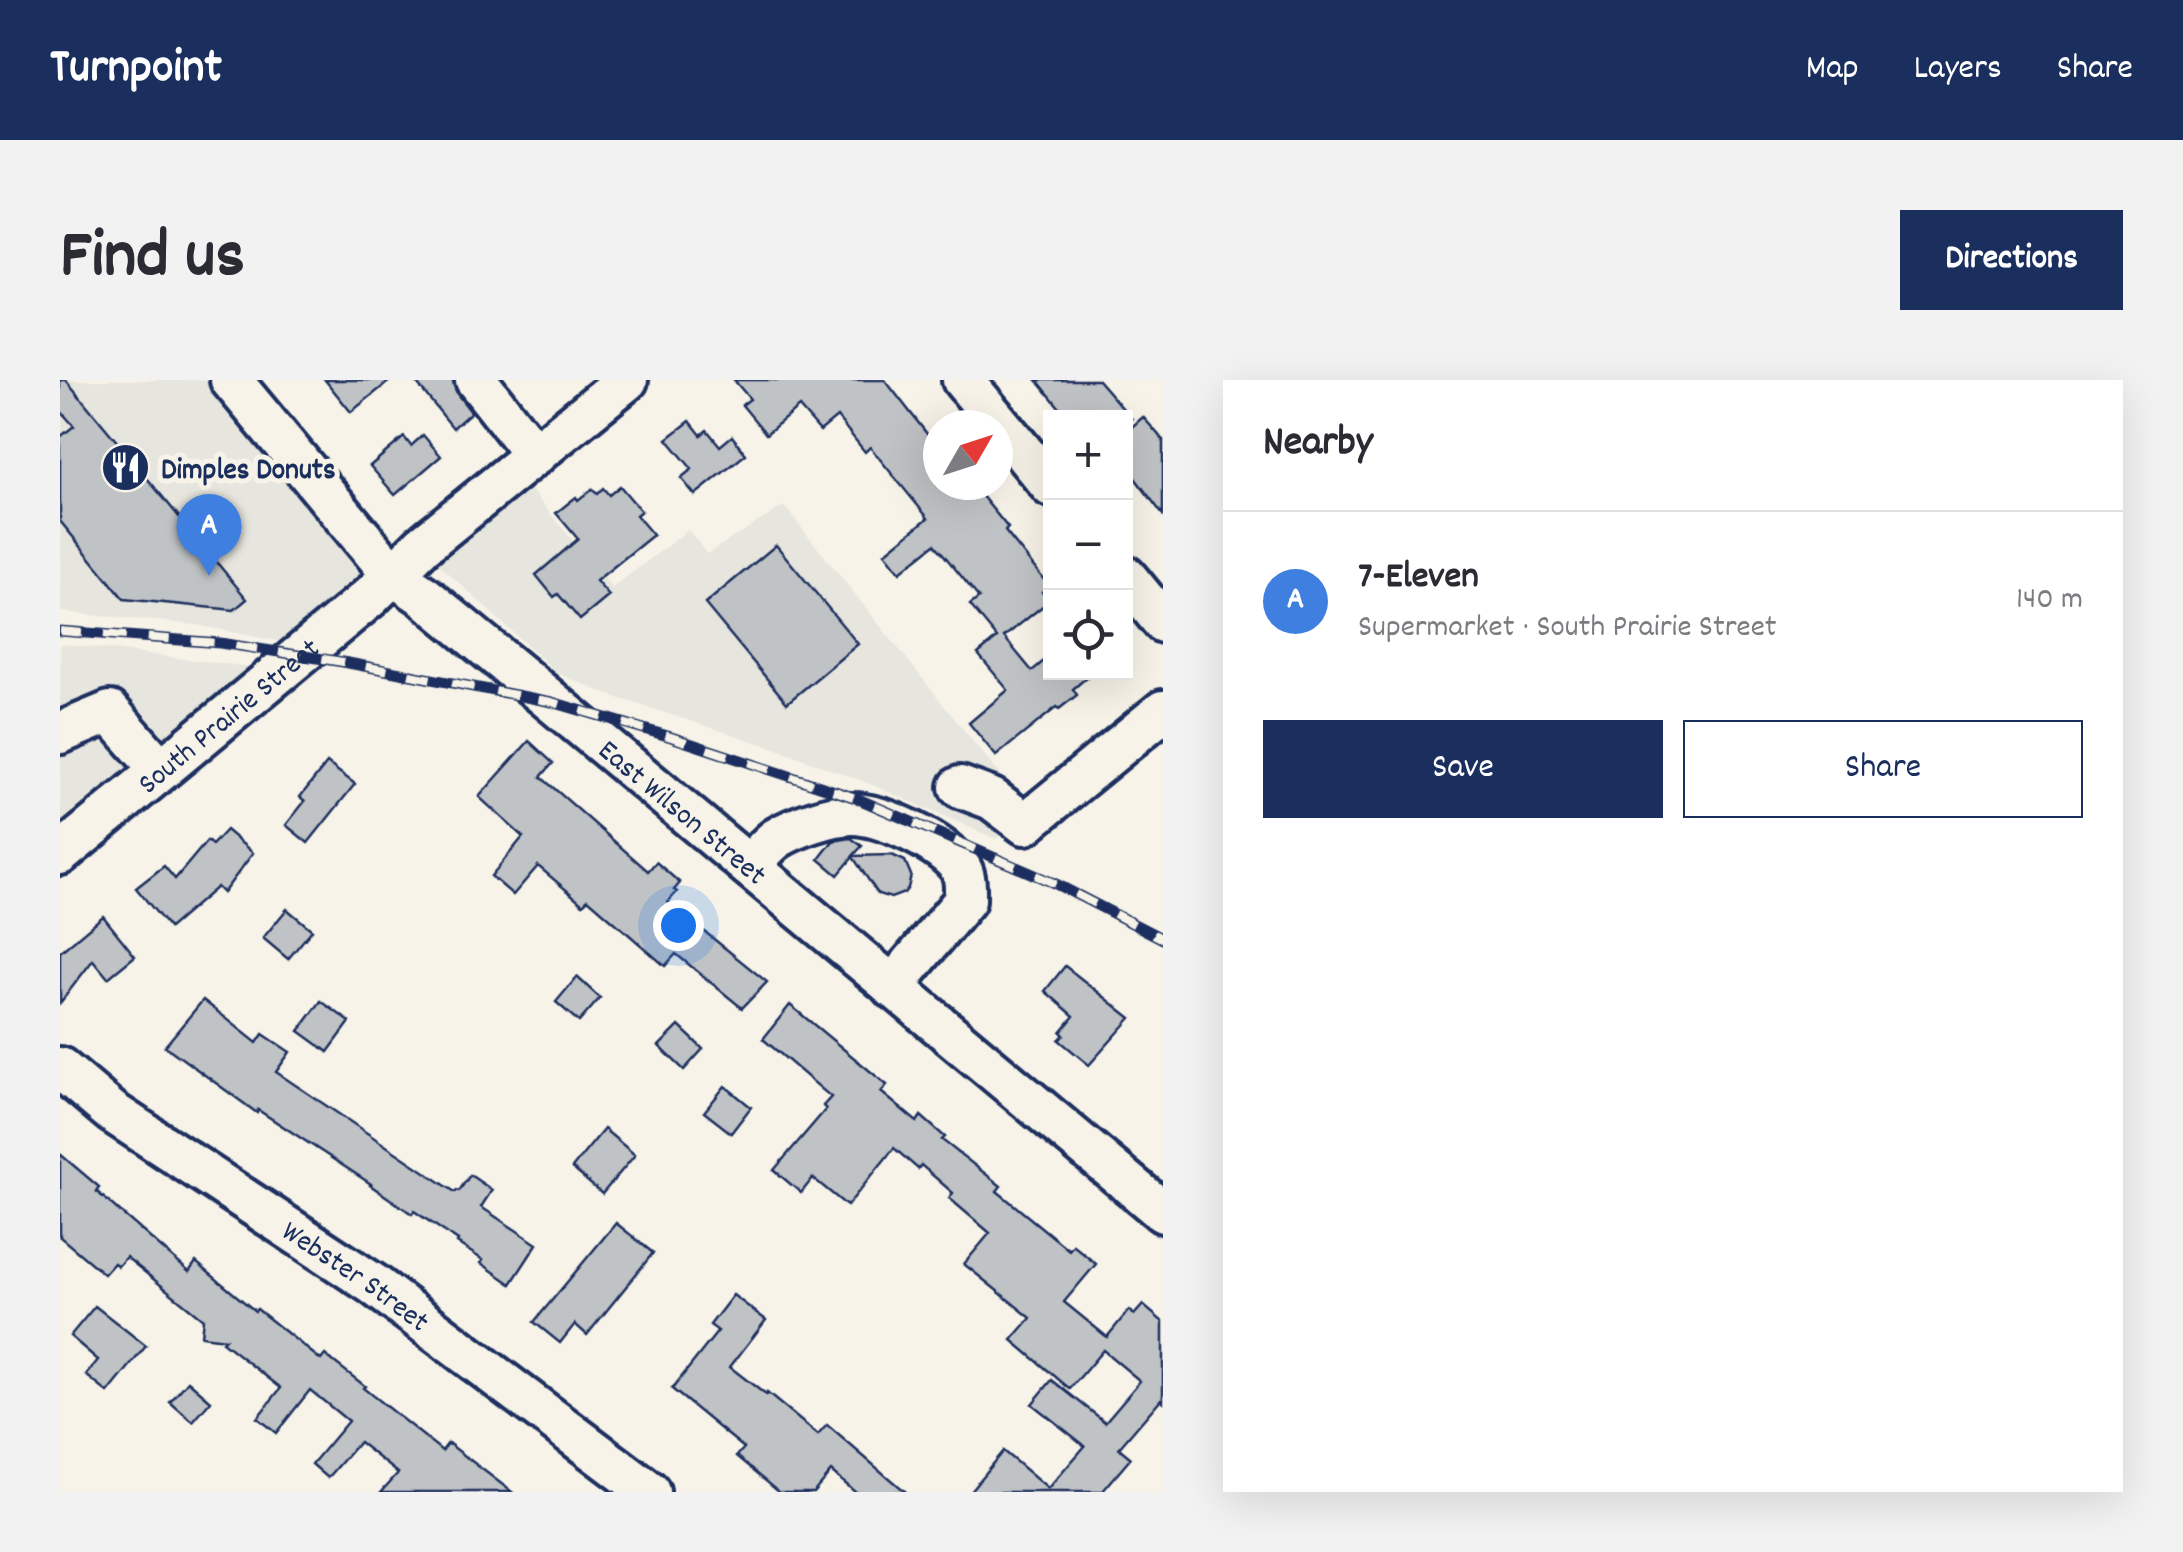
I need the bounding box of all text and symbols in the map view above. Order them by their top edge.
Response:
text: Turnpoint [50,36,222,105]
text: Map [1806,45,1859,95]
text: Layers [1914,45,2002,95]
text: Share [2057,45,2133,95]
text: Find us [60,210,245,310]
button: Directions [1900,210,2123,310]
north arrow [923,410,1013,500]
map controls [1043,410,1133,680]
button: + [1043,410,1133,500]
text: Nearby [1263,415,1373,475]
restaurant icon: Dimples Donuts [100,442,152,494]
place label: Dimples Donuts [161,451,336,494]
pin: A [176,494,242,576]
button: − [1043,500,1133,590]
text: 7-Eleven [1358,551,1479,606]
text: A [1287,578,1304,624]
text: 140 m [2016,578,2083,624]
button: locate [1043,590,1133,680]
text: Supermarket · South Prairie Street [1358,606,1777,652]
street label: South Prairie Street [130,630,331,807]
button: Save [1263,720,1663,818]
button: Share [1683,720,2083,818]
street label: East Wilson Street [587,732,774,898]
your location [653,900,704,951]
street label: Webster Street [272,1212,437,1345]

